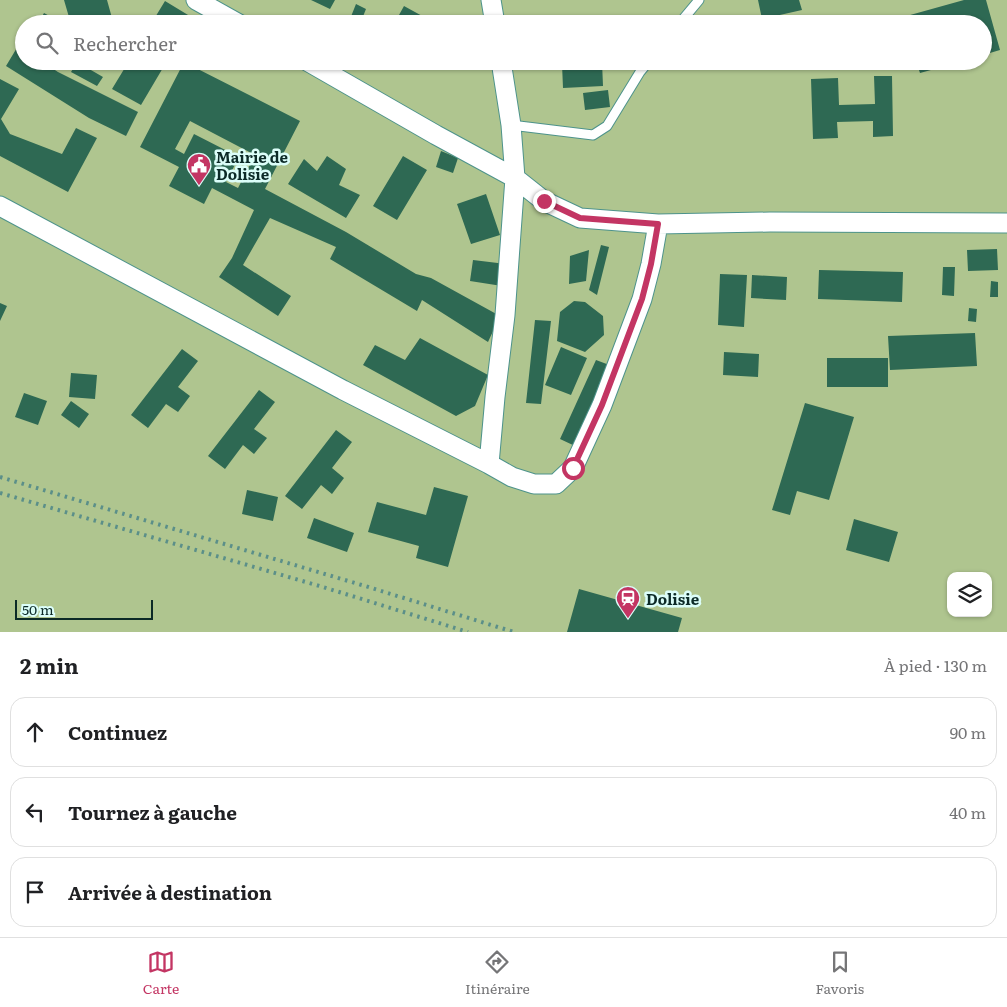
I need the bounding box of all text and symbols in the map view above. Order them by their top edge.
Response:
search box [15,15,992,70]
icon: search [33,29,61,57]
text: Rechercher [73,29,177,57]
place label: Mairie de Dolisie [216,145,289,185]
public building icon: Mairie de Dolisie [186,152,212,186]
route end [533,190,556,213]
route start [562,457,585,480]
map controls [947,572,992,617]
button: layers [947,572,992,617]
station icon: Dolisie [615,585,641,619]
place label: Dolisie [646,587,700,610]
scale bar [15,597,152,620]
text: 50 m [22,599,54,619]
text: 2 min [20,649,79,680]
text: À pied · 130 m [884,653,987,677]
icon: ahead [21,718,49,746]
text: Continuez [68,718,167,746]
text: 90 m [950,720,986,744]
icon: left [21,798,49,826]
text: Tournez à gauche [68,798,237,826]
text: 40 m [949,800,986,824]
icon: arrive [21,878,49,906]
text: Arrivée à destination [68,878,272,906]
tab: Carte [143,948,179,998]
tab: Itinéraire [465,948,530,998]
tab: Favoris [815,948,864,998]

